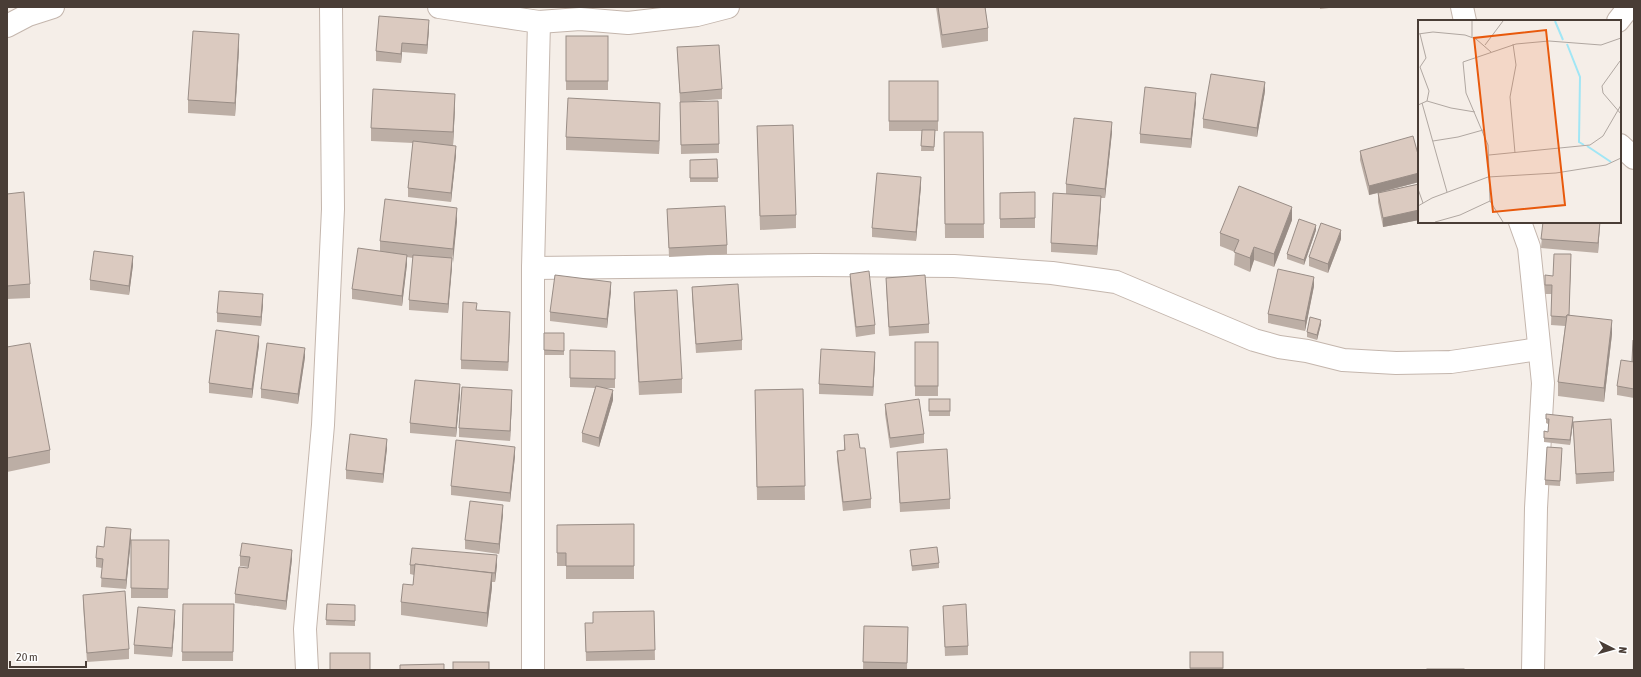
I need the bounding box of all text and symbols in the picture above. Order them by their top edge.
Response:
inset map [1418,20,1621,223]
north arrow [1593,629,1633,669]
scale bar [10,643,86,669]
text: N [1617,646,1629,654]
text: 20 m [16,650,38,664]

